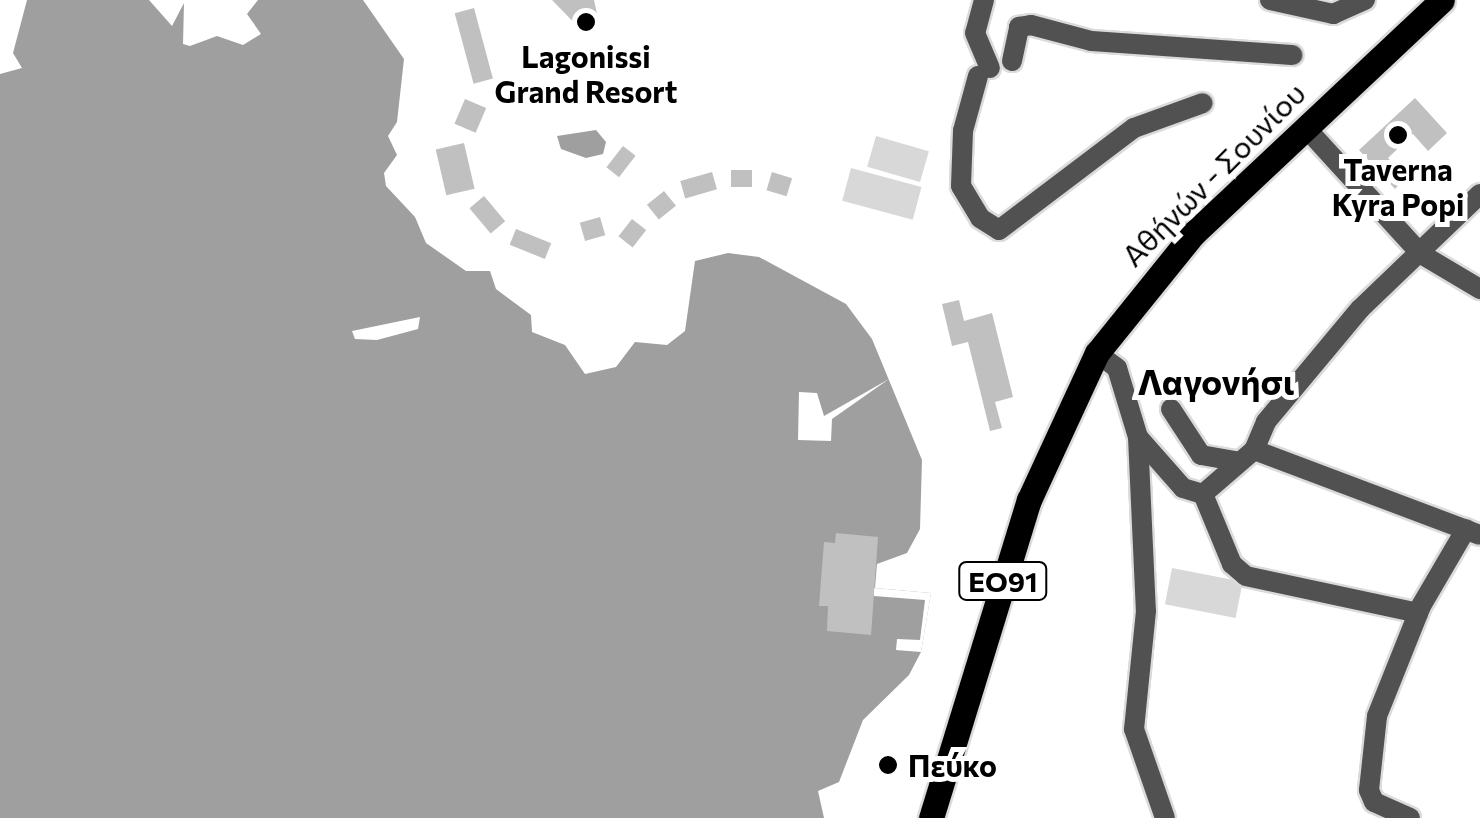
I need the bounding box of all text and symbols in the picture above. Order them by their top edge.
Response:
marker: Lagonissi Grand Resort [575,11,597,33]
place label: Lagonissi Grand Resort [495,38,677,108]
street label: Αθήνών - Σουνίου [1114,75,1312,273]
marker: Taverna Kyra Popi [1387,124,1409,146]
place label: Taverna Kyra Popi [1332,151,1464,222]
district label: Λαγονήσι [1138,360,1294,402]
road number: ΕΟ91 [958,558,1048,604]
place label: Πεύκο [908,747,997,783]
marker: Πεύκο [877,754,899,776]

